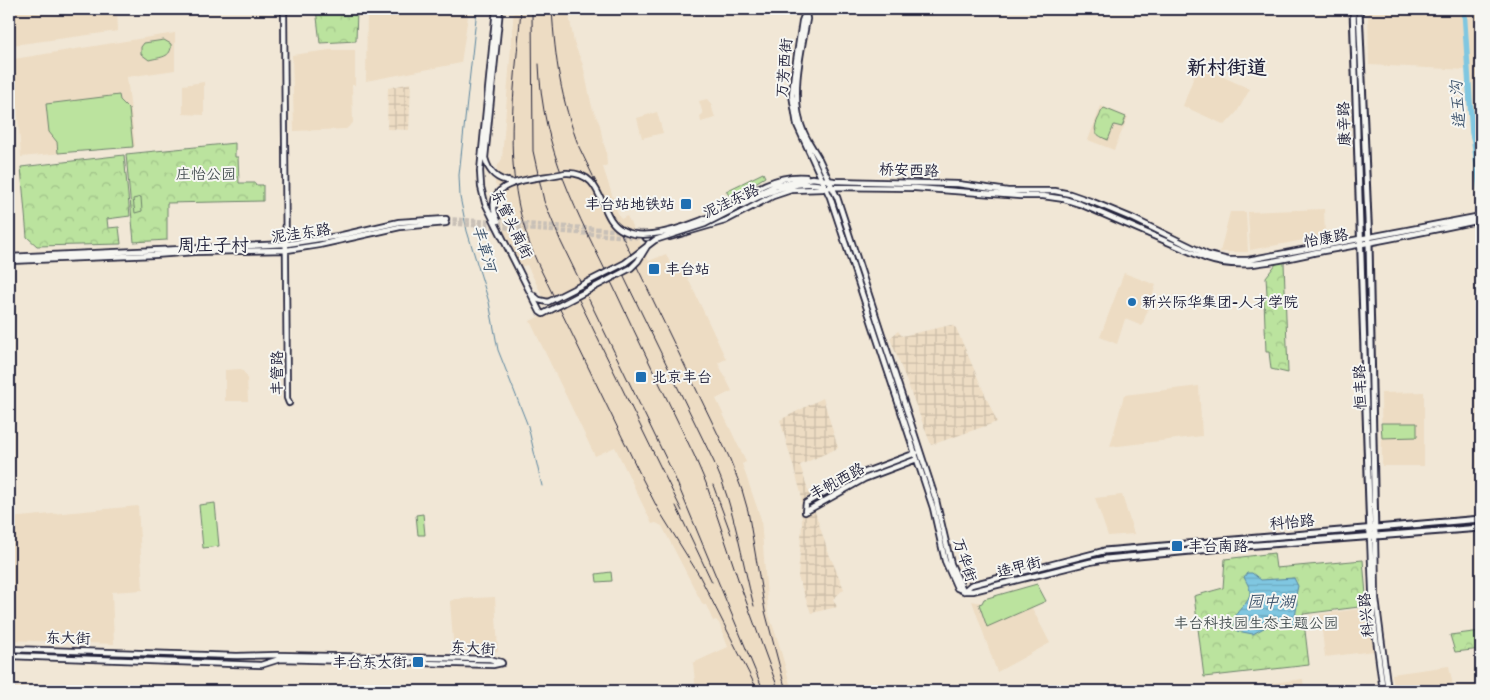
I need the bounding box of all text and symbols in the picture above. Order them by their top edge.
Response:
street label: 万芳西街 [772,37,796,99]
district label: 新村街道 [1187,55,1267,79]
water label: 造玉沟 [1446,78,1469,130]
street label: 康辛路 [1334,101,1354,147]
street label: 桥安西路 [879,160,939,180]
park label: 庄怡公园 [176,165,236,183]
street label: 泥洼东路 [700,180,762,222]
street label: 东管头南街 [487,186,537,262]
place label: 丰台站地铁站 [585,195,675,213]
marker: 丰台站地铁站 [679,197,693,211]
street label: 泥洼东路 [270,220,332,246]
water label: 丰草河 [469,222,501,277]
street label: 怡康路 [1302,225,1350,251]
district label: 周庄子村 [177,234,249,256]
place label: 丰台站 [665,260,710,278]
marker: 丰台站 [647,262,661,276]
place label: 新兴际华集团-人才学院 [1142,293,1298,311]
marker: 新兴际华集团-人才学院 [1126,296,1138,308]
street label: 丰管路 [268,350,286,396]
street label: 恒丰路 [1350,364,1370,410]
place label: 北京丰台 [652,368,712,386]
marker: 北京丰台 [634,370,648,384]
street label: 丰帆西路 [806,459,868,503]
street label: 科怡路 [1269,511,1315,533]
street label: 万华街 [949,536,981,584]
place label: 丰台南路 [1188,537,1248,555]
marker: 丰台南路 [1170,539,1184,553]
street label: 造甲街 [995,553,1043,581]
water label: 园中湖 [1247,592,1297,611]
street label: 科兴路 [1355,592,1377,638]
park label: 丰台科技园生态主题公园 [1173,614,1339,632]
street label: 东大街 [45,629,91,647]
street label: 东大街 [450,638,496,658]
place label: 丰台东大街 [332,653,407,671]
marker: 丰台东大街 [411,655,425,669]

